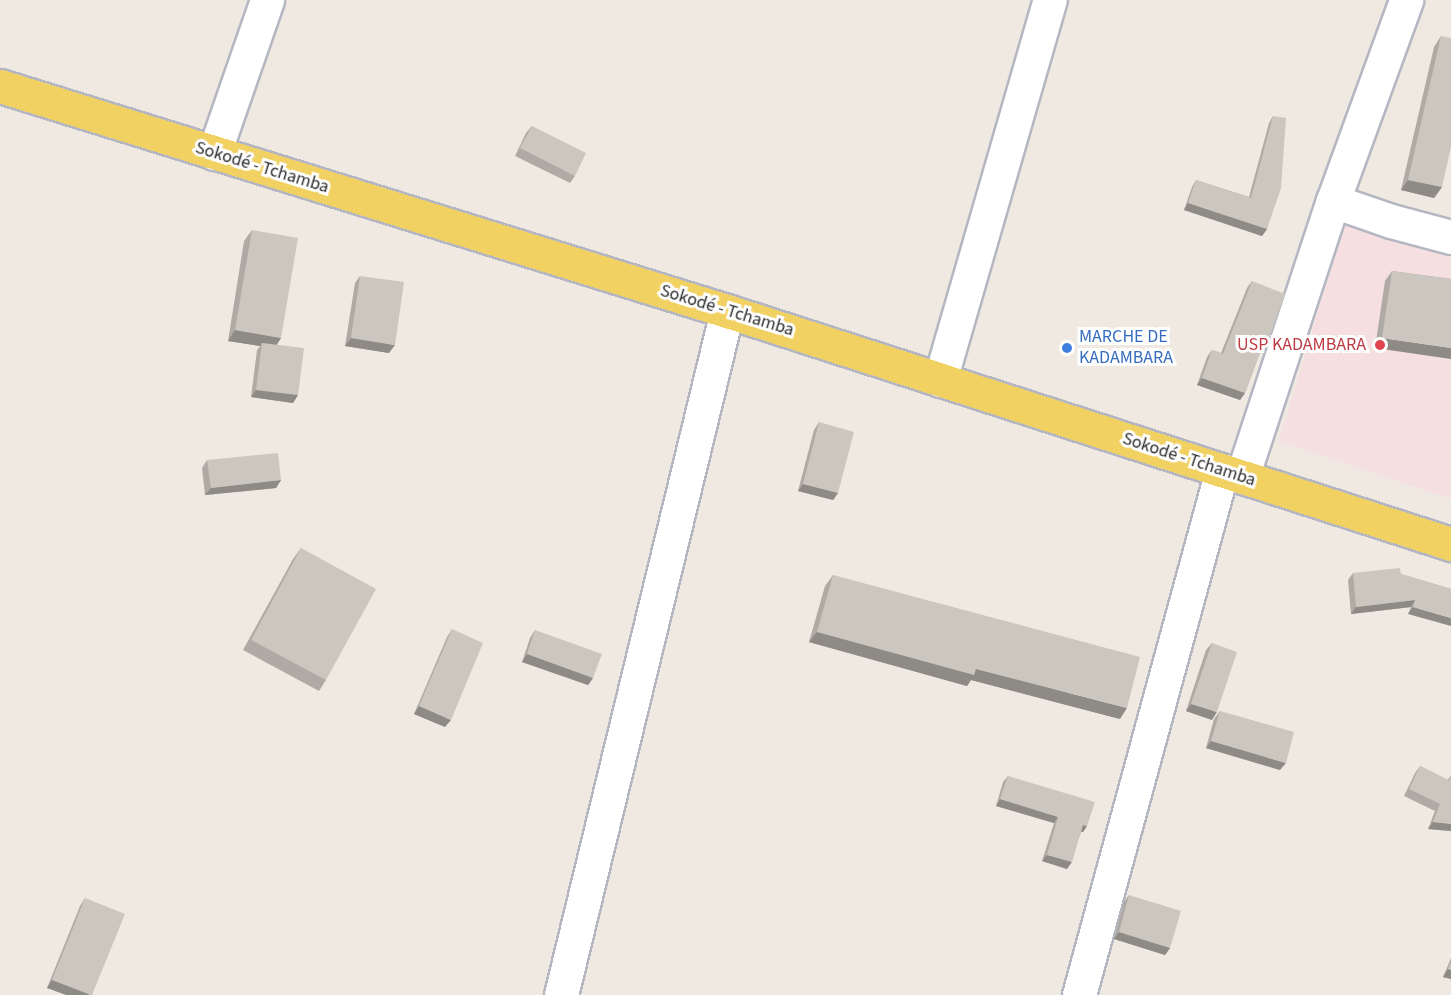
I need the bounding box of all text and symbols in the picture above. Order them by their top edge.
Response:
street label: Sokodé - Tchamba [193,137,331,199]
street label: Sokodé - Tchamba [658,280,796,342]
place label: MARCHE DE KADAMBARA [1079,327,1173,370]
place label: USP KADAMBARA [1237,334,1366,356]
marker: USP KADAMBARA [1371,336,1389,354]
marker: MARCHE DE KADAMBARA [1060,341,1074,355]
street label: Sokodé - Tchamba [1120,428,1258,492]

